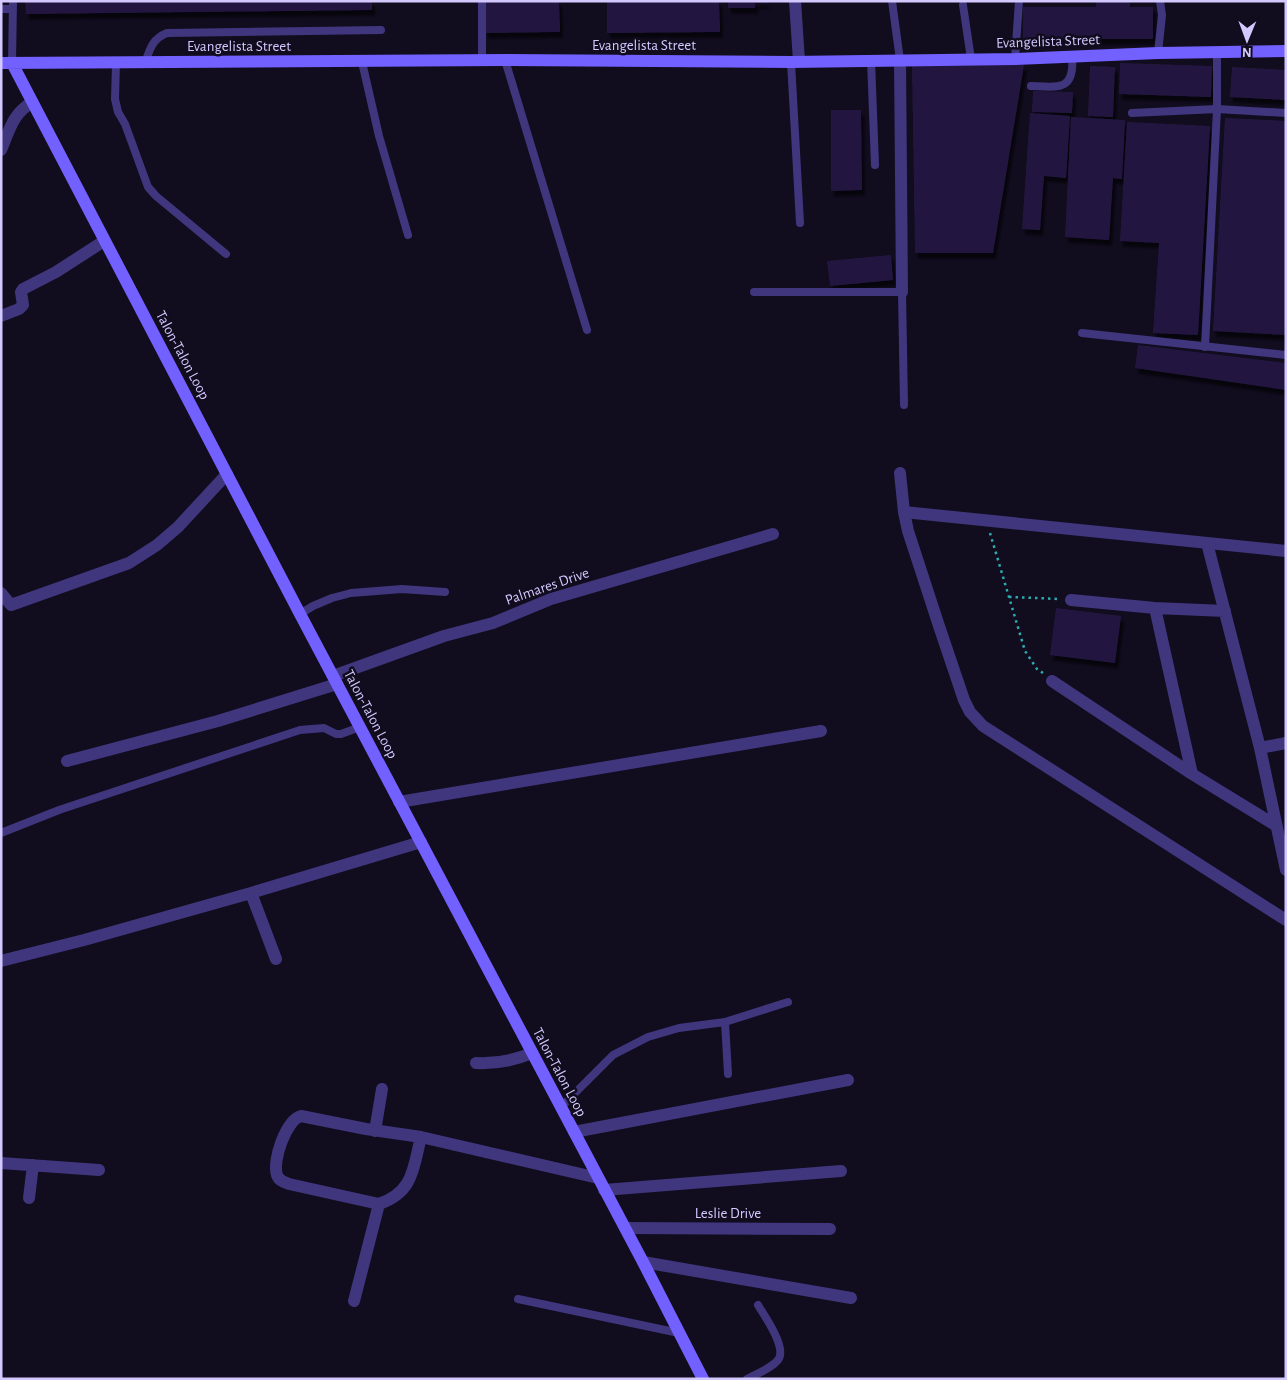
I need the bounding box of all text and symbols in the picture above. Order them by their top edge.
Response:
north arrow [1222,15,1272,65]
street label: Evangelista Street [996,32,1100,51]
street label: Evangelista Street [592,38,696,53]
street label: Evangelista Street [187,39,291,54]
text: N [1242,45,1252,59]
street label: Talon-Talon Loop [153,308,212,402]
street label: Palmares Drive [503,565,591,608]
street label: Talon-Talon Loop [341,667,400,761]
street label: Talon-Talon Loop [530,1025,589,1119]
street label: Leslie Drive [695,1206,761,1221]

